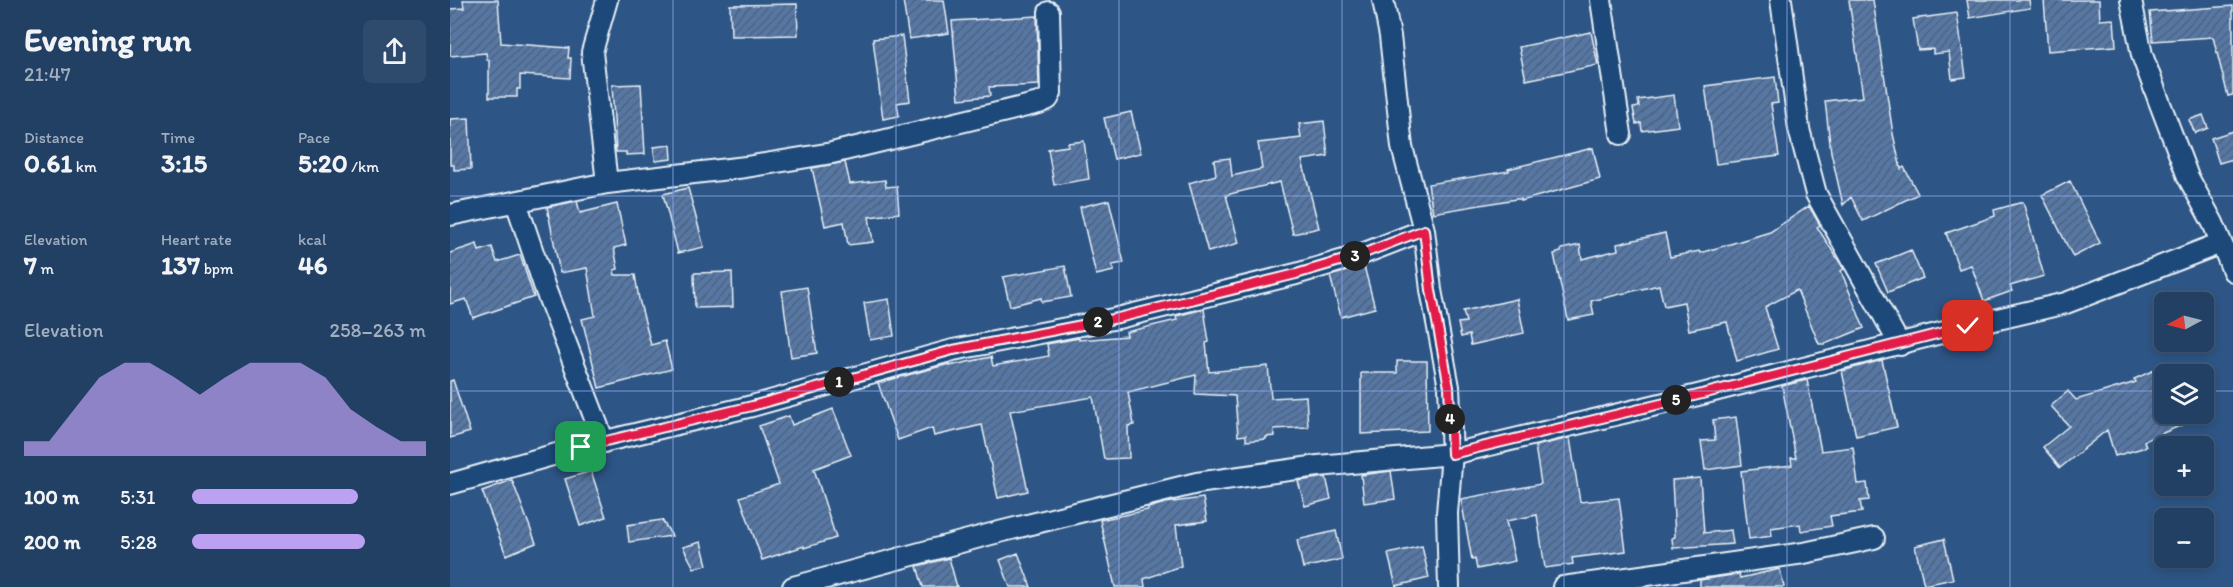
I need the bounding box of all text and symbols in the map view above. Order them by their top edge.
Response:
text: Evening run [24,20,191,59]
button: share [363,20,426,83]
text: 21:47 [24,62,71,86]
text: Distance [24,128,84,147]
text: Time [161,128,195,147]
text: Pace [298,128,330,147]
text: 0.61 [24,147,72,179]
text: 3:15 [161,147,207,179]
text: 5:20 [298,147,348,179]
text: km [72,157,97,176]
text: /km [348,157,379,176]
text: Elevation [24,230,88,249]
text: Heart rate [161,230,232,249]
text: kcal [298,230,326,249]
pin: 3 [1340,241,1370,271]
text: 3 [1351,246,1359,265]
text: 7 [24,249,37,281]
text: 137 [161,249,200,281]
text: 46 [298,249,327,281]
text: m [37,259,54,278]
text: bpm [200,259,233,278]
north arrow [2154,292,2214,352]
map controls [2154,292,2214,568]
pin [1942,300,1993,351]
pin: 2 [1083,307,1113,337]
icon: check [1951,309,1984,342]
text: 2 [1094,312,1102,331]
text: Elevation [24,318,103,342]
text: 258–263 m [330,318,426,342]
button: layers [2154,364,2214,424]
pin: 1 [824,367,854,397]
text: 1 [835,372,843,391]
pin: 5 [1661,385,1691,415]
text: 5 [1672,390,1680,409]
pin: 4 [1435,404,1465,434]
text: 4 [1445,409,1455,428]
pin [555,421,606,472]
icon: arrive [564,430,597,463]
button: + [2154,436,2214,496]
text: 100 m [24,485,79,509]
text: 5:31 [120,485,156,509]
button: − [2154,508,2214,568]
text: 200 m [24,530,80,554]
text: 5:28 [120,530,157,554]

